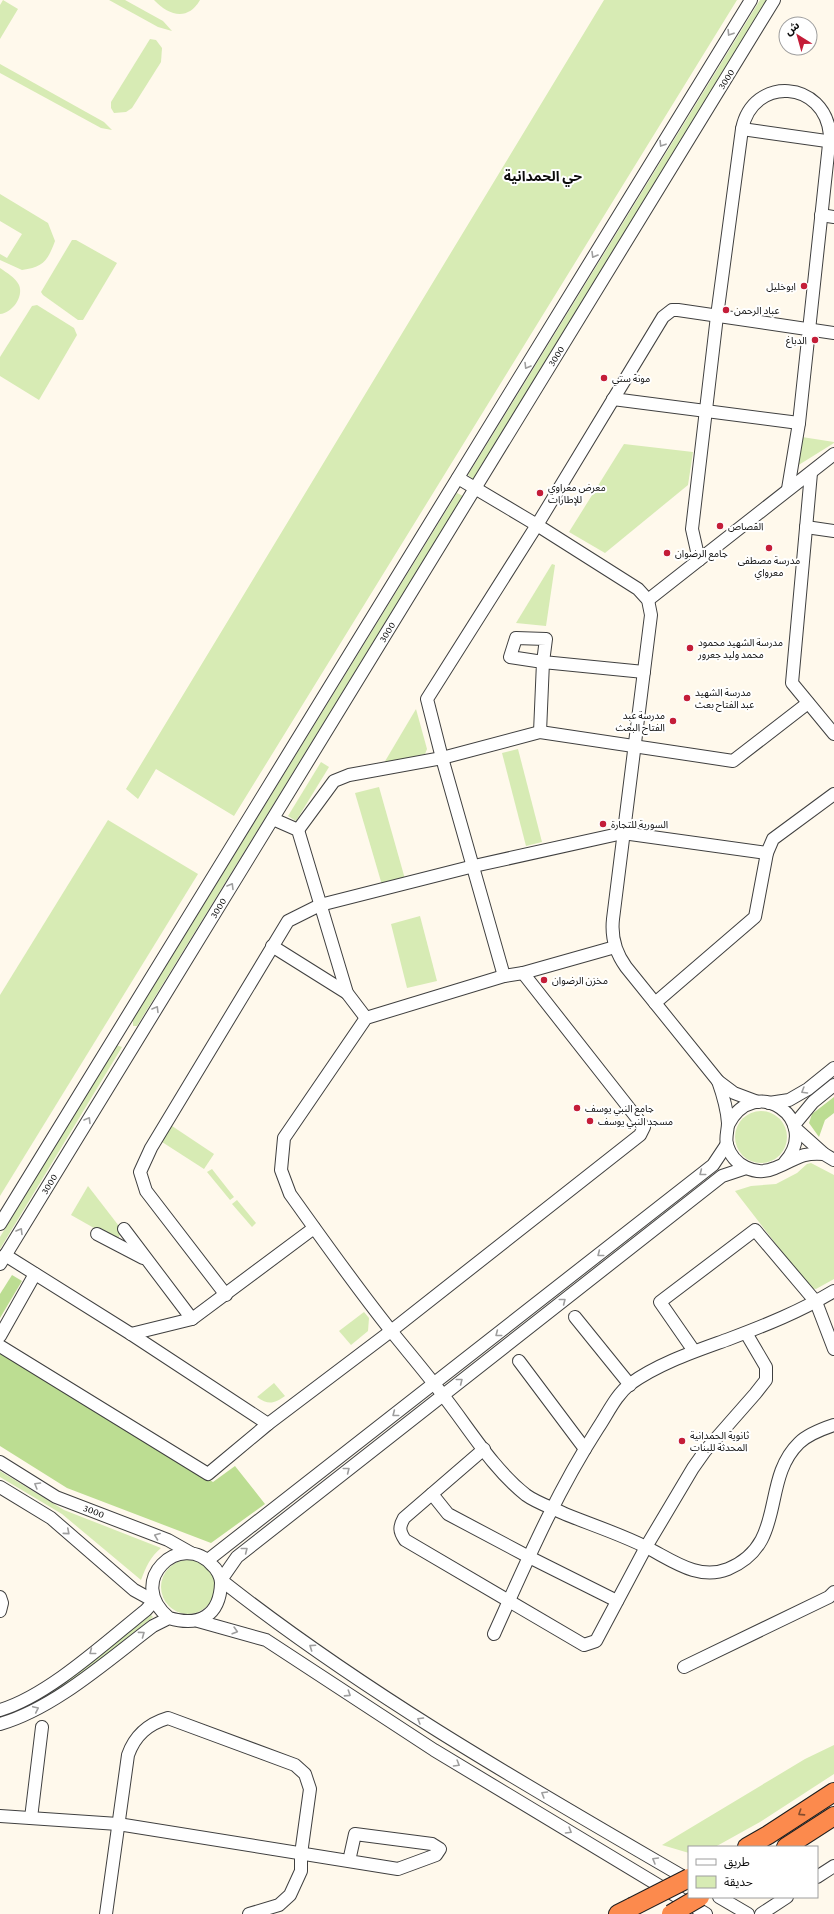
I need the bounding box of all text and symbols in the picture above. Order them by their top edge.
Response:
north arrow [778,16,818,56]
text: ش [782,19,802,38]
one-way arrow [728,29,735,36]
street label: 3000 [716,67,737,91]
one-way arrow [660,140,667,147]
district label: حي الحمدانية [504,168,582,187]
one-way arrow [592,251,599,258]
place label: ابوخليل [766,281,796,293]
marker: ابوخليل [799,281,809,291]
marker: عباد الرحمن [721,305,731,315]
place label: عباد الرحمن [734,305,780,317]
place label: الدباغ [786,335,807,348]
marker: الدباغ [810,335,820,345]
street label: 3000 [546,344,567,368]
one-way arrow [524,362,531,369]
marker: مونة ستي [599,373,609,383]
place label: مونة ستي [612,373,650,386]
place label: معرض معراوي للإطارات [548,482,606,506]
marker: معرض معراوي للإطارات [535,488,545,498]
marker: القصاص [715,521,725,531]
place label: القصاص [728,521,763,532]
marker: مدرسة مصطفى معرواي [764,543,774,553]
marker: جامع الرضوان [662,548,672,558]
place label: جامع الرضوان [675,548,728,561]
place label: مدرسة مصطفى معرواي [738,555,800,580]
street label: 3000 [377,620,397,644]
place label: مدرسة الشهيد محمود محمد وليد جعرور [697,637,783,661]
marker: مدرسة الشهيد محمود محمد وليد جعرور [685,643,695,653]
place label: مدرسة الشهيد عبد الفتاح بعث [695,687,754,712]
marker: مدرسة الشهيد عبد الفتاح بعث [682,693,692,703]
place label: مدرسة عبد الفتاح البعث [616,710,665,735]
marker: مدرسة عبد الفتاح البعث [668,716,678,726]
marker: السورية للتجارة [598,819,608,829]
place label: السورية للتجارة [611,819,668,831]
one-way arrow [227,883,234,890]
street label: 3000 [208,896,228,920]
marker: مخزن الرضوان [539,975,549,985]
place label: مخزن الرضوان [552,975,608,987]
one-way arrow [152,1006,159,1013]
one-way arrow [801,1086,808,1093]
marker: جامع النبي يوسف [572,1103,582,1113]
place label: جامع النبي يوسف [585,1103,654,1116]
marker: مسجد النبي يوسف [585,1116,595,1126]
place label: مسجد النبي يوسف [598,1116,673,1129]
one-way arrow [84,1117,91,1124]
one-way arrow [699,1169,706,1176]
street label: 3000 [39,1172,59,1196]
one-way arrow [16,1228,23,1235]
one-way arrow [597,1249,604,1256]
one-way arrow [558,1298,565,1305]
one-way arrow [495,1329,502,1336]
one-way arrow [456,1379,463,1386]
one-way arrow [393,1409,400,1416]
place label: ثانوية الحمدانية المحدثة للبنات [690,1430,749,1453]
marker: ثانوية الحمدانية المحدثة للبنات [677,1436,687,1446]
one-way arrow [343,1468,350,1475]
one-way arrow [34,1482,41,1490]
street label: 3000 [82,1502,106,1520]
one-way arrow [62,1527,70,1534]
one-way arrow [153,1532,160,1540]
one-way arrow [240,1548,247,1555]
one-way arrow [232,1627,238,1635]
one-way arrow [138,1631,145,1639]
one-way arrow [309,1644,316,1652]
one-way arrow [90,1648,97,1655]
one-way arrow [344,1689,351,1697]
one-way arrow [32,1706,39,1714]
one-way arrow [417,1717,424,1725]
one-way arrow [453,1759,460,1767]
one-way arrow [541,1791,548,1798]
one-way arrow [799,1808,806,1815]
one-way arrow [565,1826,572,1834]
legend [688,1846,818,1898]
text: طريق [724,1855,750,1870]
one-way arrow [652,1858,659,1865]
text: حديقة [724,1875,753,1889]

